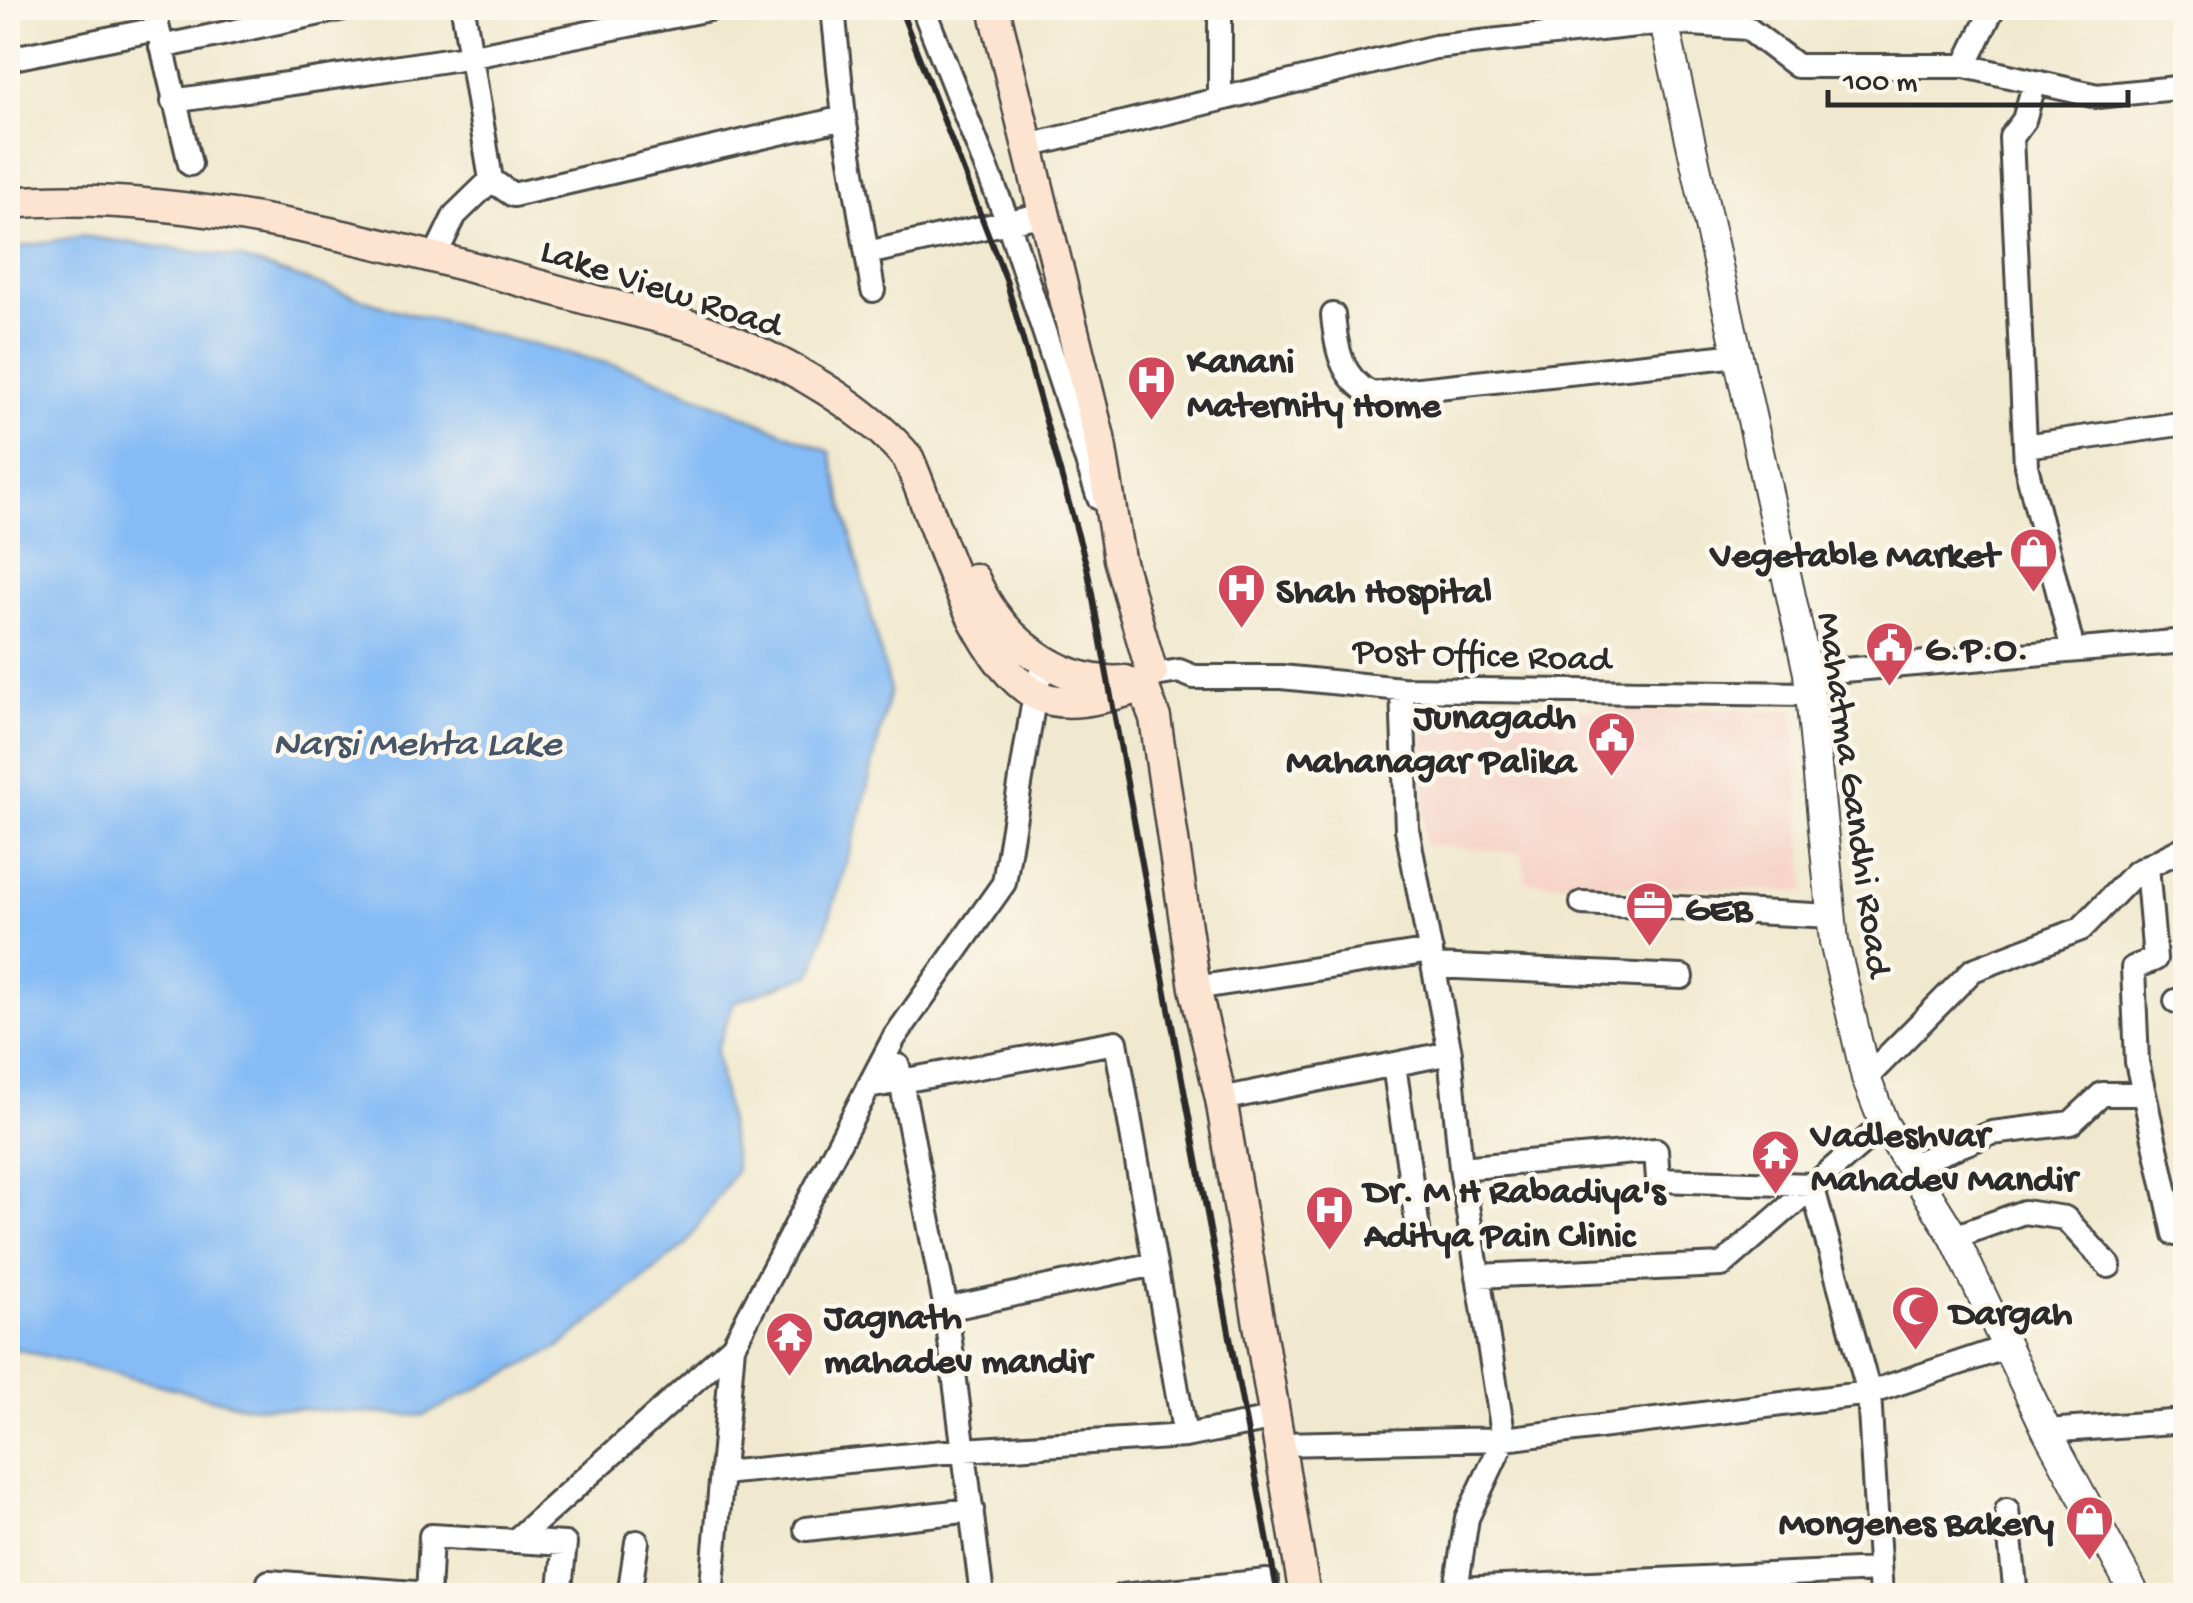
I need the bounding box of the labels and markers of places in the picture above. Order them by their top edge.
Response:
place label: Kanani Maternity Home [1186,342,1442,430]
hospital icon: Kanani Maternity Home [1126,354,1178,422]
shop icon: Vegetable Market [2008,526,2060,594]
place label: Vegetable Market [1708,536,2002,580]
hospital icon: Shah Hospital [1215,562,1267,630]
place label: Shah Hospital [1276,572,1492,616]
public building icon: G.P.O. [1864,620,1916,688]
place label: G.P.O. [1925,630,2029,674]
place label: Junagadh Mahanagar Palika [1286,698,1578,786]
public building icon: Junagadh Mahanagar Palika [1585,710,1637,778]
office icon: GEB [1624,880,1676,948]
place label: GEB [1685,890,1754,934]
place label: Vadleshvar Mahadev Mandir [1809,1116,2081,1204]
temple icon: Vadleshvar Mahadev Mandir [1750,1128,1802,1196]
place label: Dr. M H Rabadiya's Aditya Pain Clinic [1361,1172,1667,1260]
hospital icon: Dr. M H Rabadiya's Aditya Pain Clinic [1303,1184,1355,1252]
mosque icon: Dargah [1889,1284,1941,1352]
place label: Dargah [1947,1294,2073,1338]
place label: Jagnath mahadev mandir [823,1298,1095,1386]
temple icon: Jagnath mahadev mandir [763,1310,815,1378]
shop icon: Mongenes Bakery [2063,1494,2115,1562]
place label: Mongenes Bakery [1779,1504,2054,1548]

